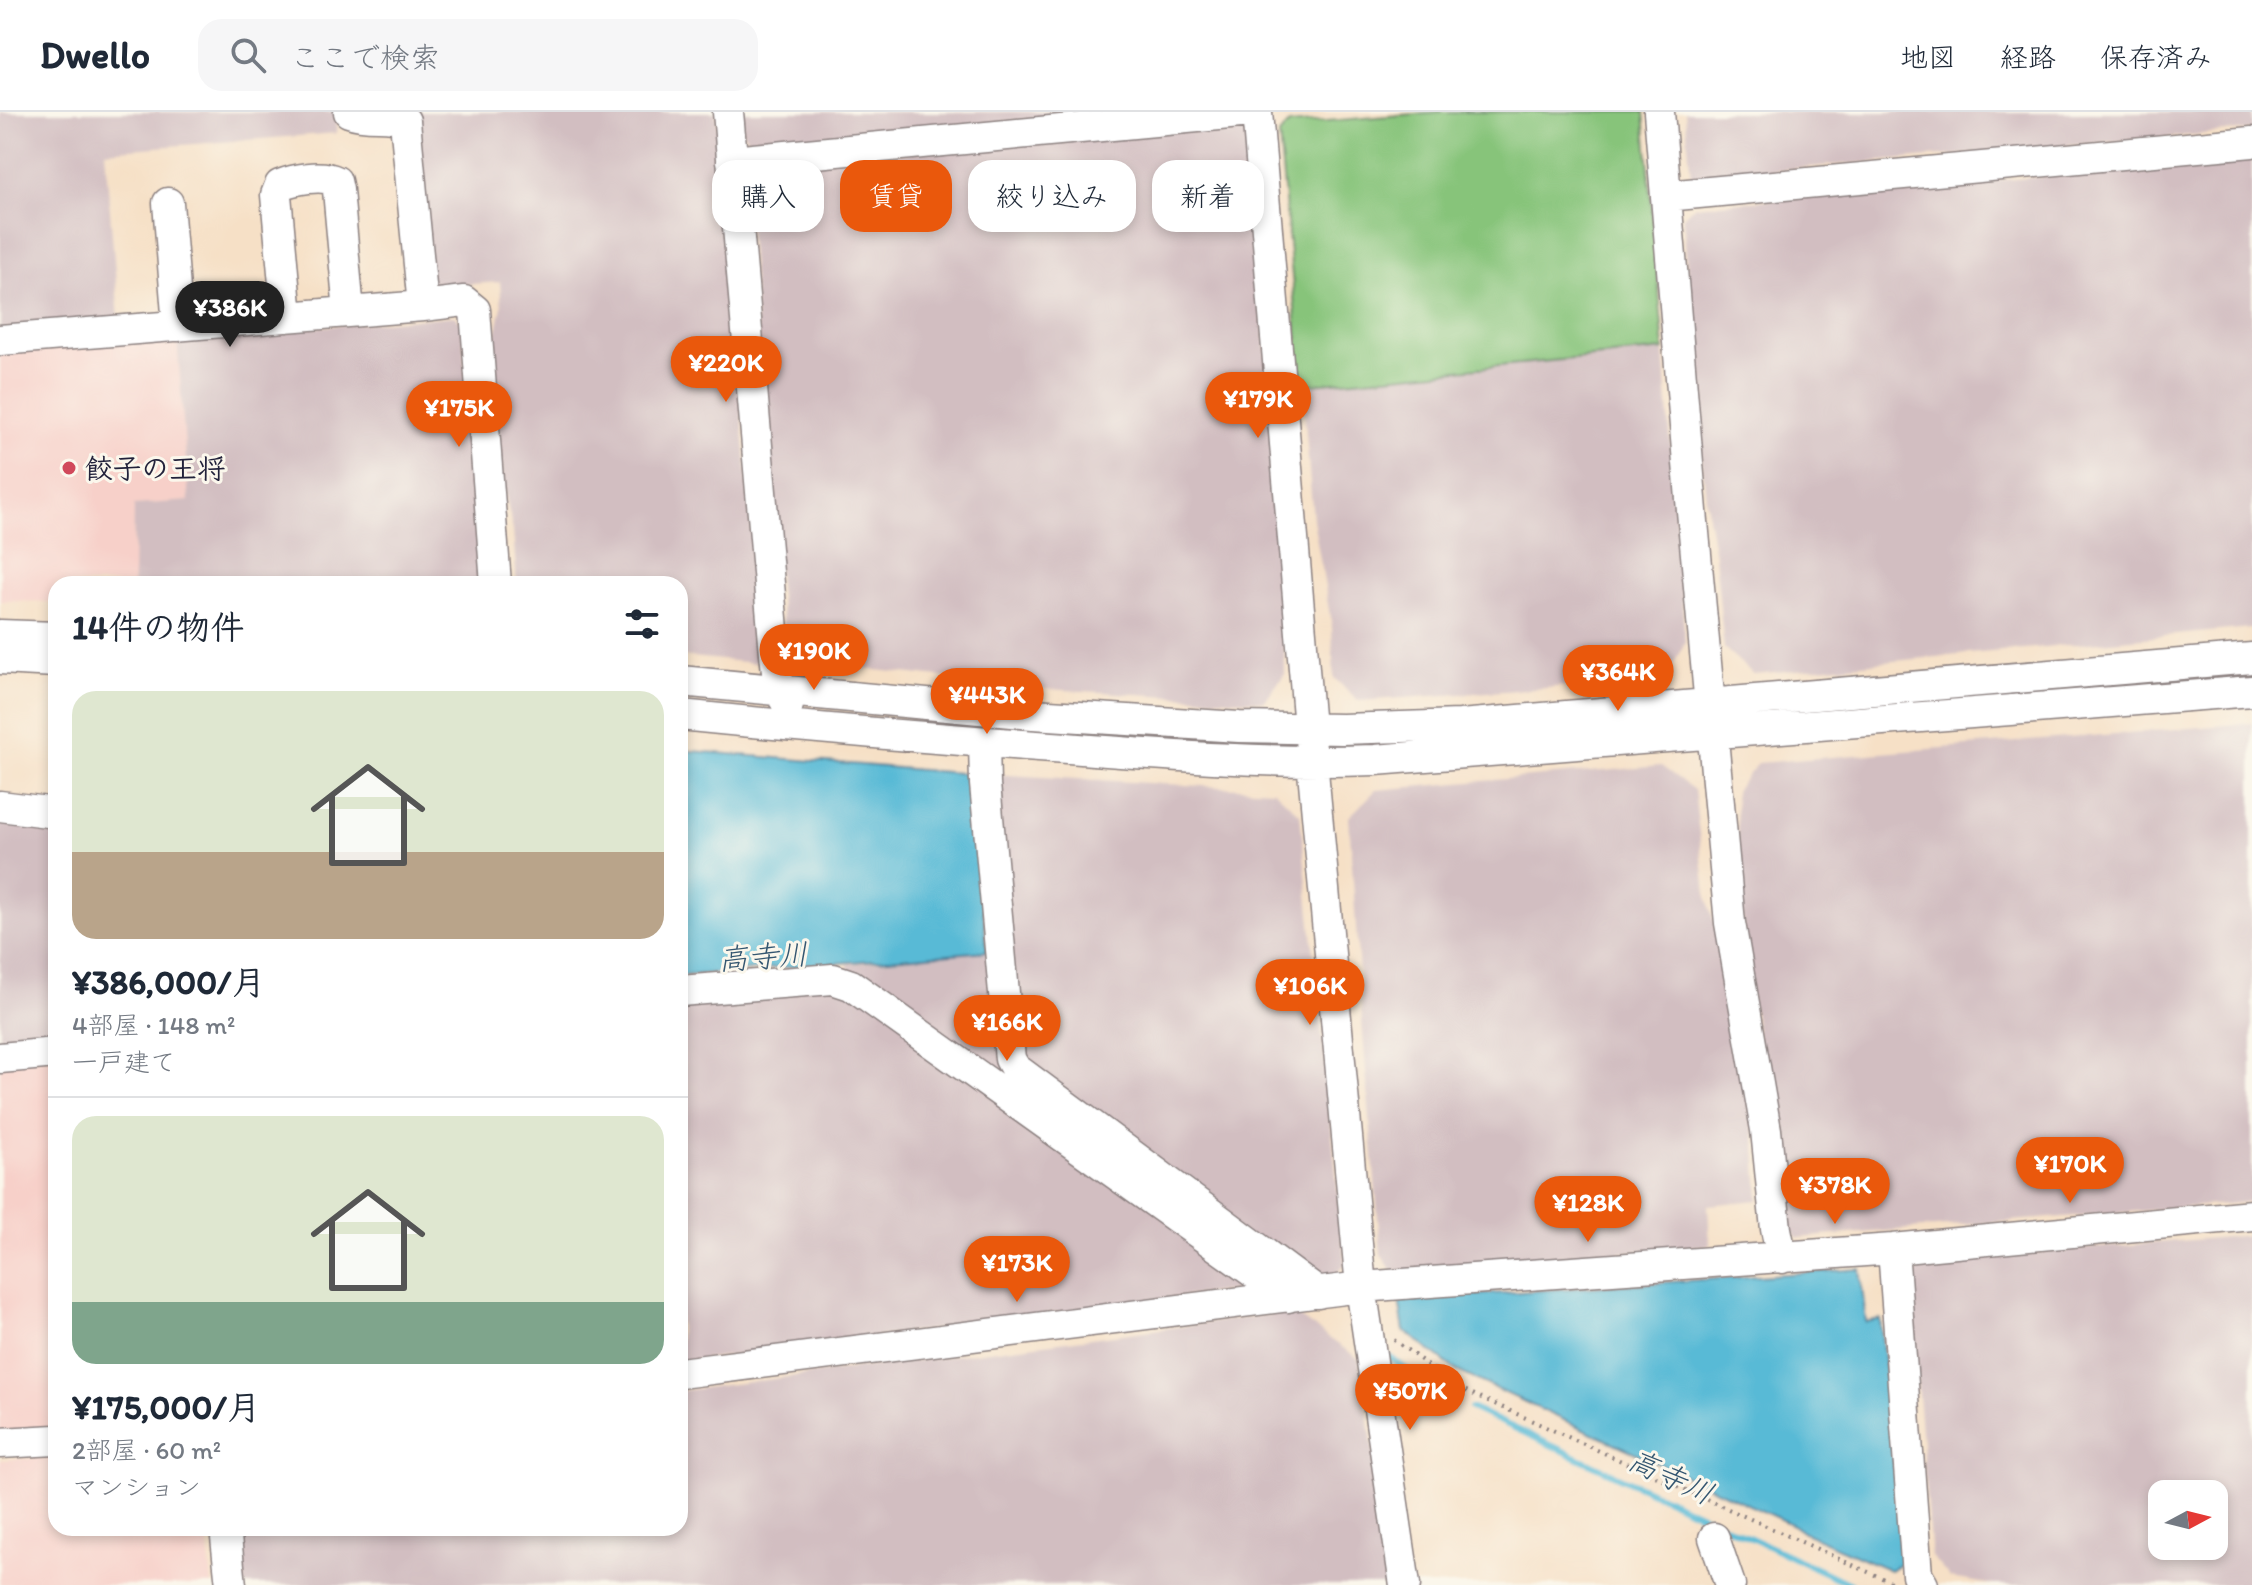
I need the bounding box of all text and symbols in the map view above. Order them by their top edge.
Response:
search box [198,19,758,91]
text: Dwello [40,32,150,78]
icon: search [226,33,270,77]
text: ここで検索 [290,39,440,76]
text: 地図 [1900,40,1956,74]
text: 経路 [2000,40,2056,74]
text: 保存済み [2100,40,2212,74]
chip: 購入 [712,160,824,232]
chip: 賃貸 [840,160,952,232]
chip: 絞り込み [968,160,1136,232]
chip: 新着 [1152,160,1264,232]
pin: ¥386K [174,281,286,349]
text: ¥386K [193,291,267,323]
pin: ¥220K [670,336,782,404]
text: ¥220K [689,346,763,378]
pin: ¥179K [1202,372,1314,440]
pin: ¥175K [403,381,515,449]
text: ¥179K [1223,382,1293,414]
text: ¥175K [424,391,494,423]
place label: 餃子の王将 [85,451,225,485]
marker: 餃子の王将 [60,459,78,477]
icon: filters [620,602,664,646]
text: 14件の物件 [72,607,244,648]
pin: ¥190K [758,624,870,692]
text: ¥190K [778,634,850,666]
pin: ¥364K [1562,645,1674,713]
text: ¥364K [1581,655,1655,687]
pin: ¥443K [931,668,1043,736]
text: ¥443K [949,678,1025,710]
icon: home [296,743,440,887]
water label: 高寺川 [717,935,809,978]
pin: ¥106K [1254,959,1366,1027]
text: ¥386,000/月 [72,962,265,1003]
text: ¥106K [1273,969,1347,1001]
pin: ¥166K [951,995,1063,1063]
text: ¥166K [972,1005,1042,1037]
text: 4部屋 · 148 m² [72,1009,235,1041]
text: 一戸建て [72,1046,176,1078]
pin: ¥170K [2014,1137,2126,1205]
text: ¥170K [2034,1147,2106,1179]
pin: ¥378K [1779,1158,1891,1226]
icon: home [296,1168,440,1312]
text: ¥378K [1799,1168,1871,1200]
pin: ¥128K [1532,1176,1644,1244]
text: ¥128K [1552,1186,1624,1218]
pin: ¥173K [961,1236,1073,1304]
text: ¥173K [982,1246,1052,1278]
pin: ¥507K [1354,1364,1466,1432]
text: ¥507K [1373,1374,1447,1406]
text: ¥175,000/月 [72,1387,261,1428]
text: 2部屋 · 60 m² [72,1434,221,1466]
water label: 高寺川 [1623,1441,1720,1512]
text: マンション [72,1471,201,1503]
north arrow [2148,1480,2228,1560]
map controls [2148,1480,2228,1560]

